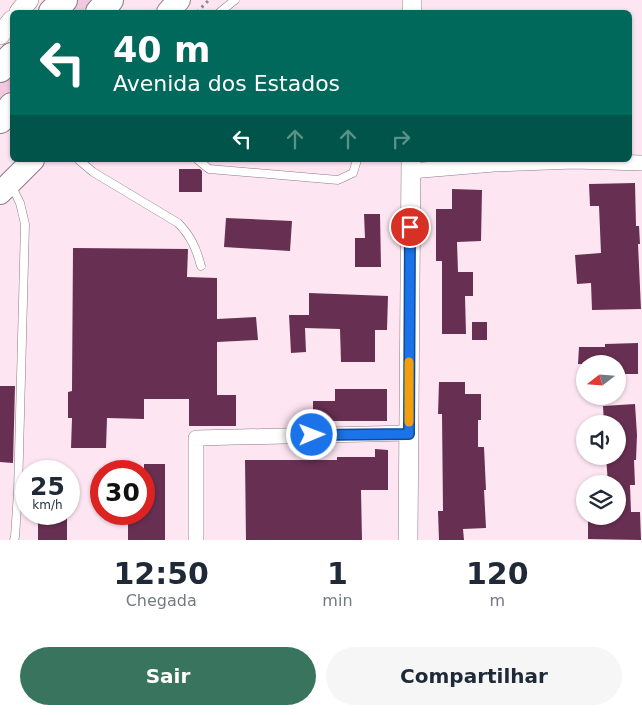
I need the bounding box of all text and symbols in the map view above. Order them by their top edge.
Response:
icon: left [30,30,95,95]
text: 40 m [113,30,210,70]
text: Avenida dos Estados [113,71,340,96]
icon: left [228,125,256,153]
icon: ahead [281,125,309,153]
icon: ahead [334,125,362,153]
icon: right [387,125,415,153]
pin [389,206,431,248]
icon: arrive [396,213,424,241]
north arrow [576,355,626,405]
map controls [576,355,626,525]
position arrow [285,408,337,460]
button: sound [576,415,626,465]
speed limit sign: 30 [90,460,155,525]
text: 25 [30,472,65,501]
button: layers [576,475,626,525]
text: km/h [32,498,63,512]
text: 12:50 [113,556,209,591]
text: 1 [327,556,348,591]
text: 120 [466,556,529,591]
text: Chegada [126,591,197,610]
text: min [322,591,353,610]
text: m [489,591,505,610]
button: Sair [20,647,316,705]
button: Compartilhar [326,647,622,705]

